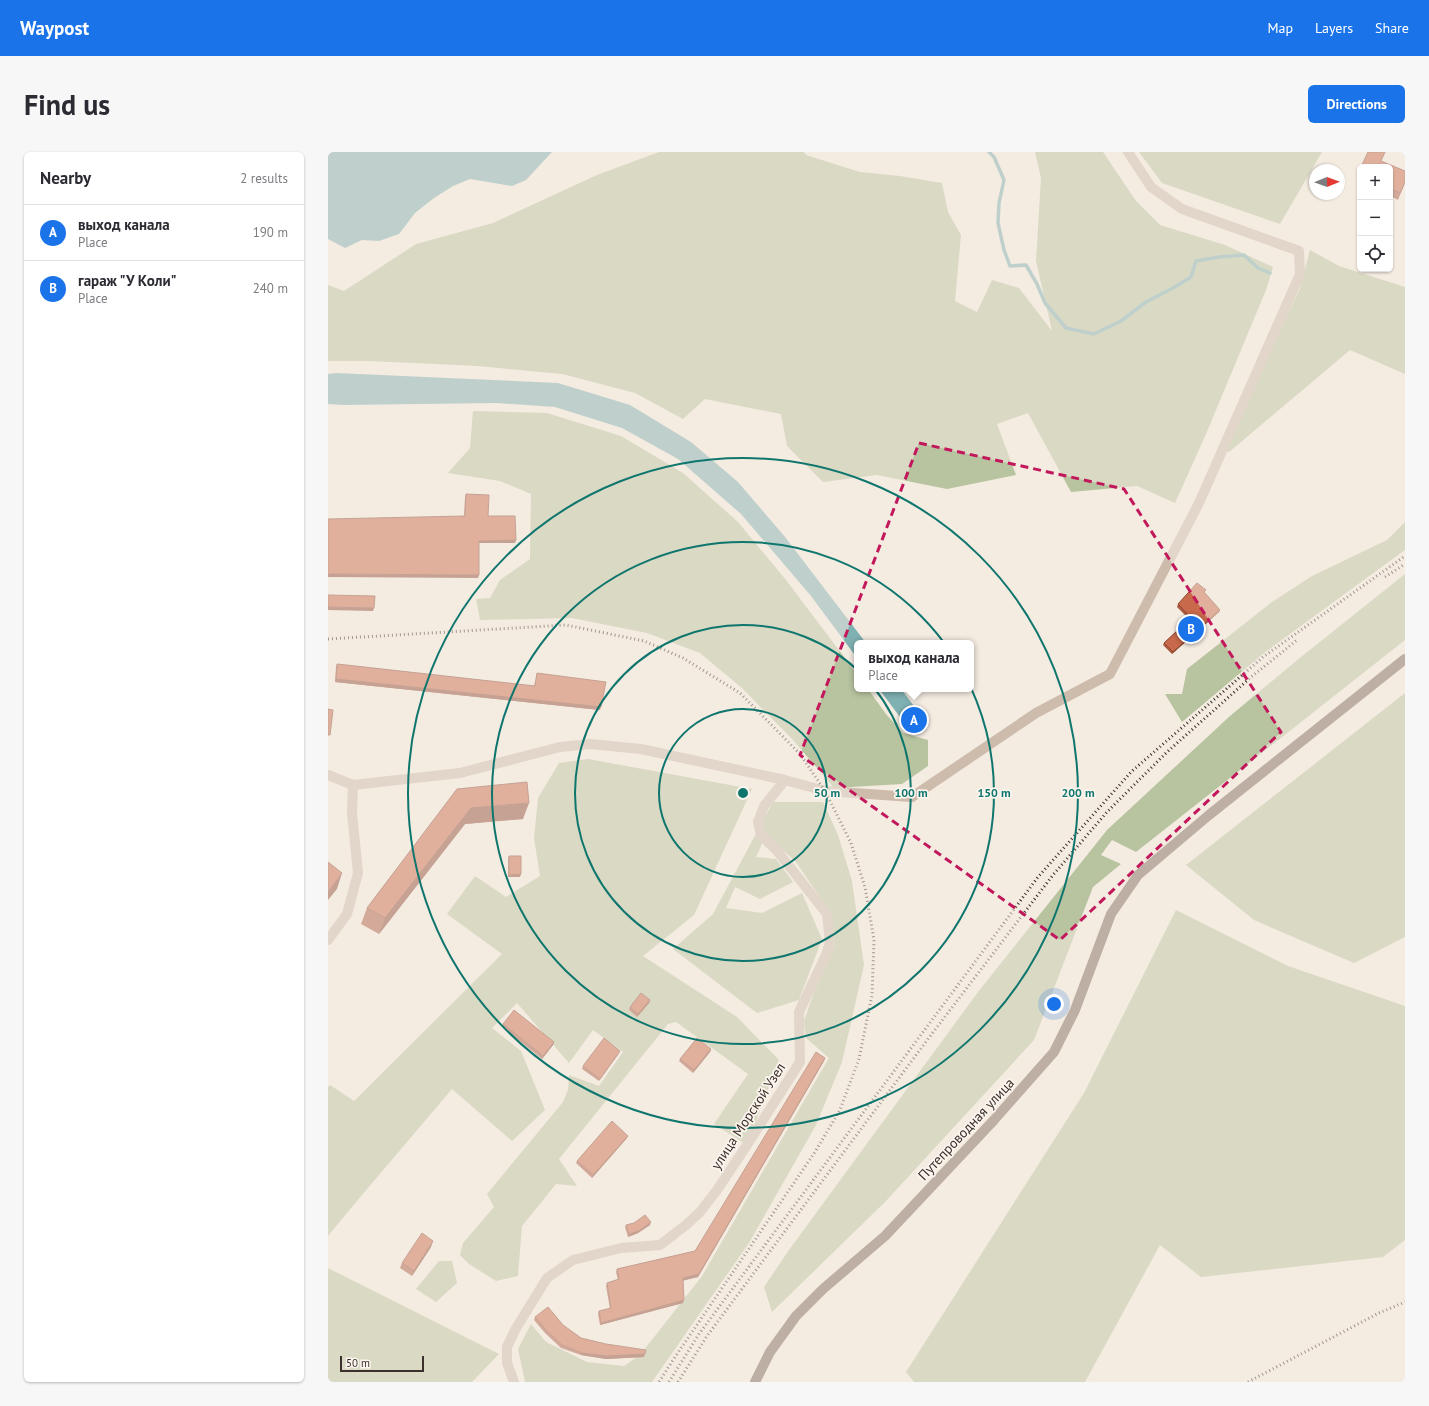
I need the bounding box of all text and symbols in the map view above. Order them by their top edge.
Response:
text: Waypost [20,16,89,40]
text: Map [1267,19,1293,37]
text: Layers [1315,19,1353,37]
text: Share [1375,19,1409,37]
button: Directions [1308,85,1405,123]
text: Find us [24,86,110,123]
north arrow [1309,164,1345,200]
map controls [1357,164,1393,272]
button: + [1357,164,1393,200]
text: Nearby [40,167,91,189]
text: 2 results [240,170,288,187]
button: − [1357,200,1393,236]
text: выход канала [78,215,170,234]
text: A [49,224,57,241]
text: 190 m [253,224,288,241]
text: Place [78,234,108,251]
button: locate [1357,236,1393,272]
text: гараж "У Коли" [78,271,177,290]
text: B [49,280,57,297]
text: 240 m [253,280,288,297]
text: Place [78,290,108,307]
pin: B [1178,614,1204,644]
popup [854,640,974,692]
text: выход канала [868,648,960,667]
text: Place [868,667,898,684]
pin: A [901,705,927,735]
text: 50 m [814,785,840,800]
text: 100 m [894,785,928,800]
text: 150 m [977,785,1011,800]
text: 200 m [1061,785,1095,800]
centre of rings [736,786,750,800]
your location [1044,994,1064,1014]
street label: улица Морской Узел [707,1059,789,1173]
street label: Путепроводная улица [914,1074,1018,1184]
scale bar [340,1354,424,1373]
text: 50 m [346,1356,370,1370]

